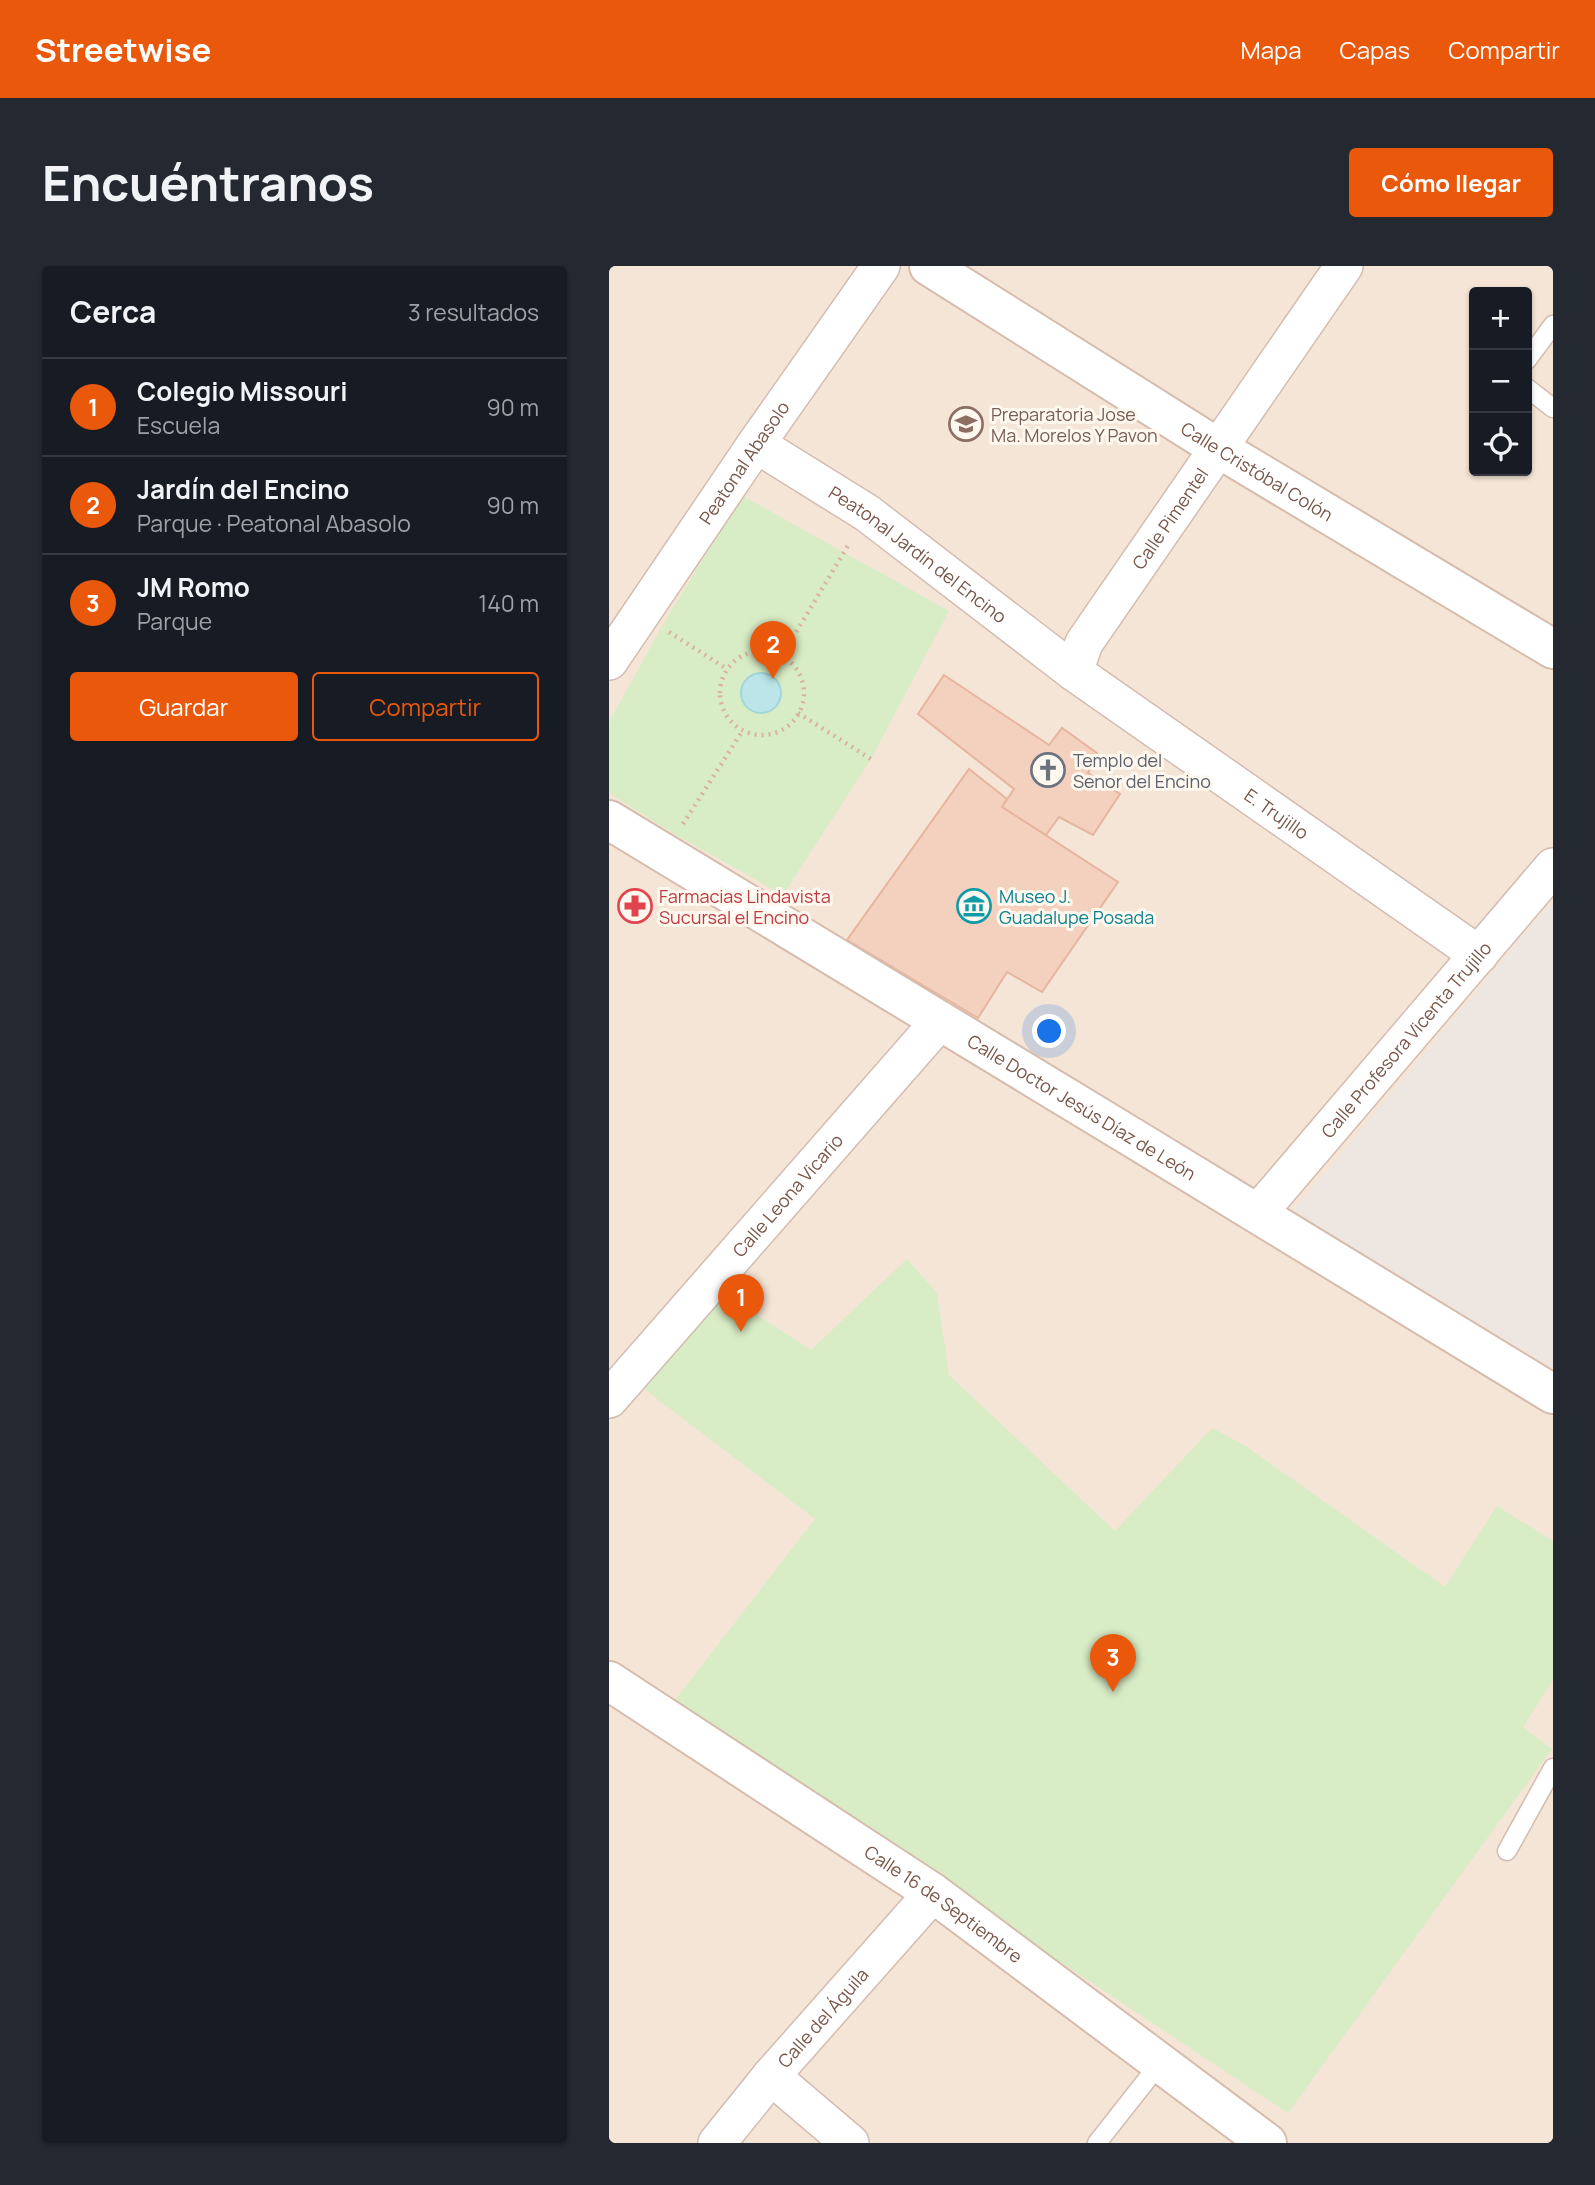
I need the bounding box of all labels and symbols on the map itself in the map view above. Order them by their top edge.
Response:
street label: Peatonal Abasolo [693,396,795,529]
place label: Preparatoria Jose Ma. Morelos Y Pavon [991,402,1158,447]
school or university icon: Preparatoria Jose Ma. Morelos Y Pavon [947,405,985,443]
street label: Calle Cristóbal Colón [1177,416,1338,526]
street label: Calle Pimentel [1126,463,1213,574]
street label: Peatonal Jardín del Encino [824,480,1012,628]
pin: 2 [750,621,796,679]
place label: Templo del Senor del Encino [1073,748,1211,793]
church icon: Templo del Senor del Encino [1029,751,1067,789]
street label: E. Trujillo [1240,783,1314,844]
place label: Farmacias Lindavista Sucursal el Encino [659,884,831,929]
place label: Museo J. Guadalupe Posada [999,884,1154,929]
pharmacy icon: Farmacias Lindavista Sucursal el Encino [616,887,654,925]
museum icon: Museo J. Guadalupe Posada [955,887,993,925]
street label: Calle Profesora Vicenta Trujillo [1315,936,1496,1143]
your location [1032,1014,1066,1048]
street label: Calle Doctor Jesús Díaz de León [963,1028,1201,1185]
street label: Calle Leona Vicario [727,1128,848,1262]
pin: 1 [718,1274,764,1332]
pin: 3 [1090,1634,1136,1692]
street label: Calle 16 de Septiembre [860,1839,1028,1968]
street label: Calle del Águila [772,1963,873,2073]

